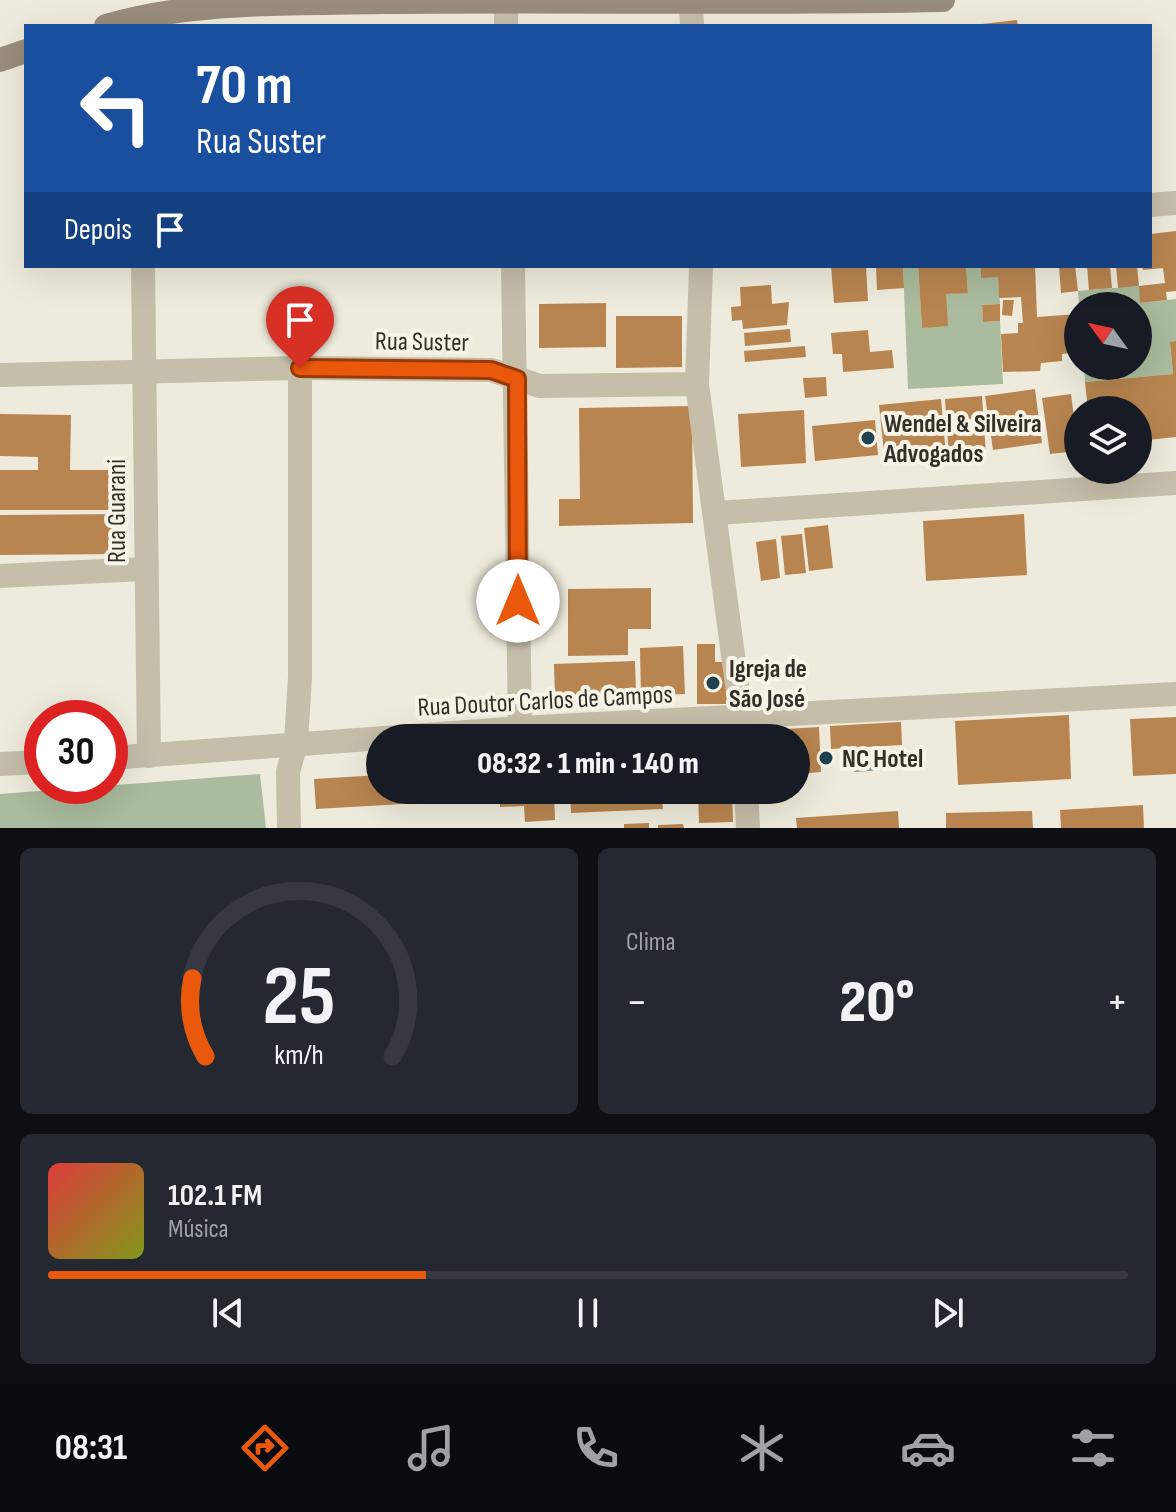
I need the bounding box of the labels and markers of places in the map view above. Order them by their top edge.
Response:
pin [266,286,334,368]
place label: Wendel & Silveira Advogados [883,409,1042,470]
marker: Wendel & Silveira Advogados [859,429,877,447]
place label: Igreja de São José [729,654,807,715]
marker: Igreja de São José [704,674,722,692]
place label: NC Hotel [842,744,923,775]
marker: NC Hotel [817,749,835,767]

